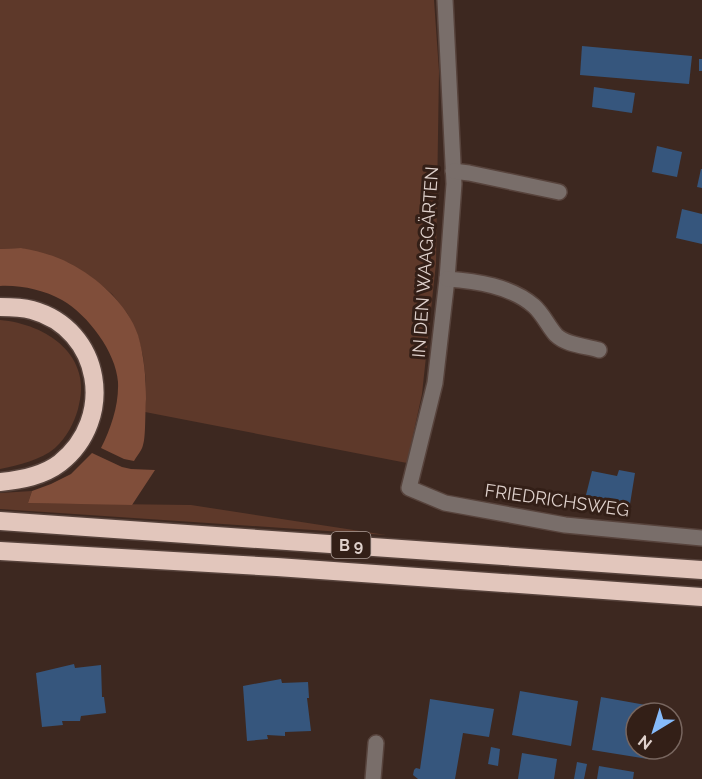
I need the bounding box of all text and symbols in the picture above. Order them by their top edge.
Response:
street label: IN DEN WAAGGÄRTEN [408,166,442,358]
street label: FRIEDRICHSWEG [483,479,631,521]
road number: B 9 [332,532,370,558]
north arrow [624,701,684,761]
text: N [634,731,656,754]

